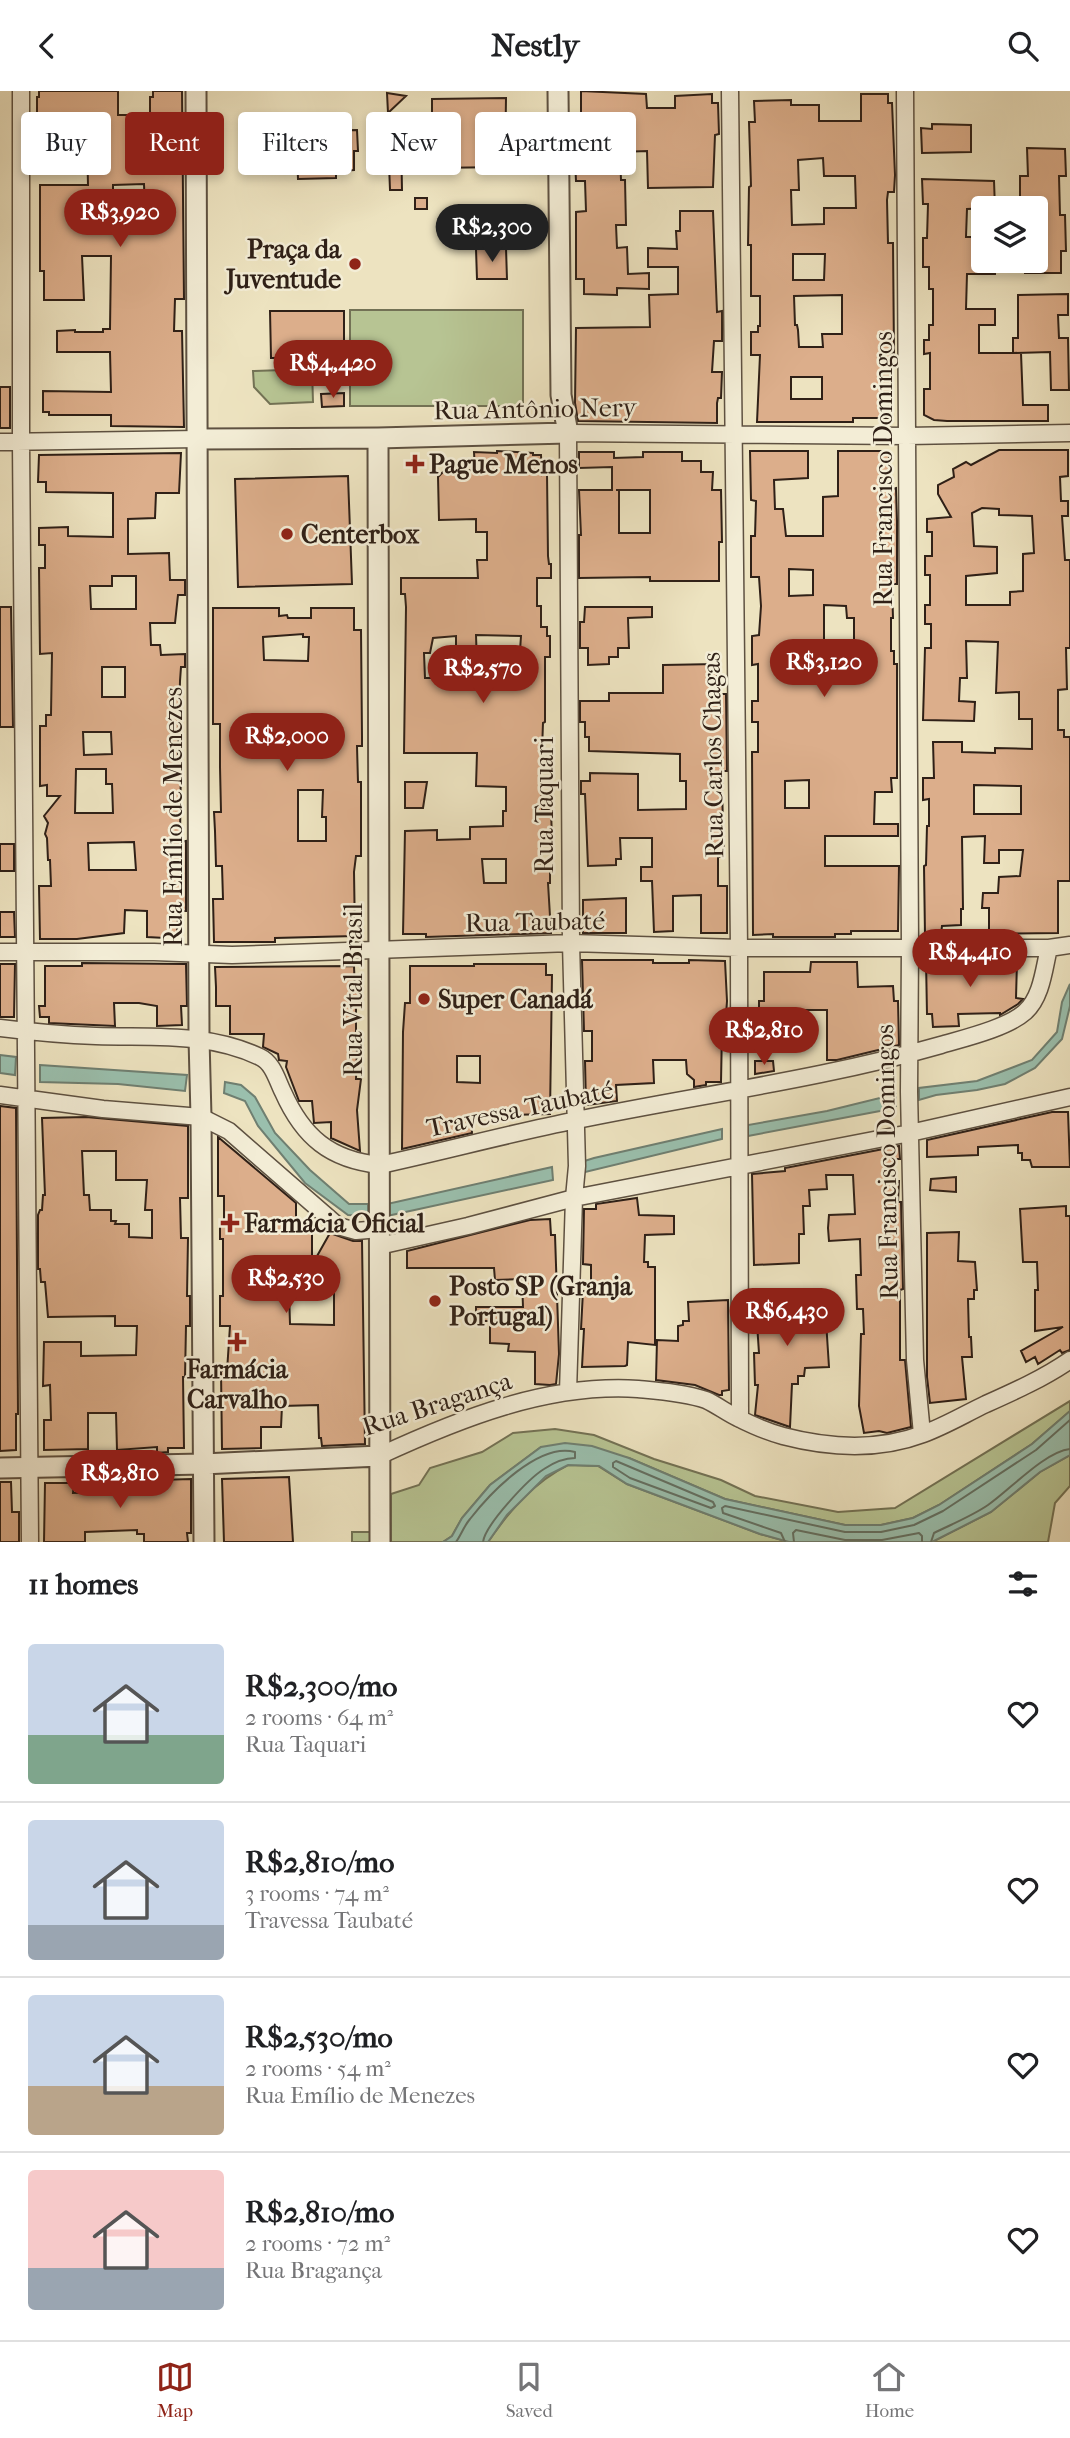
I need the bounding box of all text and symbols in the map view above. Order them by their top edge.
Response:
icon: back [28,27,66,65]
text: Nestly [491,27,579,64]
icon: search [1004,27,1042,65]
chip: Buy [21,112,111,175]
chip: Rent [125,112,224,175]
chip: Filters [238,112,352,175]
chip: New [366,112,461,175]
chip: Apartment [475,112,636,175]
pin: R$3,920 [55,190,185,249]
map controls [971,196,1048,273]
button: layers [971,196,1048,273]
text: R$3,920 [80,198,160,225]
pin: R$2,300 [427,205,557,264]
text: R$2,300 [452,213,532,240]
place label: Praça da Juventude [223,234,342,295]
marker: Praça da Juventude [347,256,363,272]
street label: Rua Francisco Domingos [868,331,899,607]
pin: R$4,420 [268,341,398,400]
text: R$4,420 [290,349,376,376]
street label: Rua Antônio Nery [433,392,638,426]
place label: Pague Menos [429,449,578,480]
marker: Pague Menos [407,456,423,472]
place label: Centerbox [301,519,420,550]
marker: Centerbox [279,526,295,542]
pin: R$3,120 [759,639,889,699]
pin: R$2,570 [418,645,548,705]
text: R$3,120 [786,648,862,675]
street label: Rua Carlos Chagas [696,652,730,858]
text: R$2,570 [444,654,522,681]
street label: Rua Emílio de Menezes [158,687,189,947]
pin: R$2,000 [222,713,352,773]
text: R$2,000 [245,722,329,749]
street label: Rua Taquari [529,736,560,874]
street label: Rua Vital Brasil [338,903,369,1077]
street label: Rua Taubaté [465,905,606,939]
pin: R$4,410 [905,929,1035,989]
text: R$4,410 [928,938,1012,965]
place label: Super Canadá [438,984,593,1015]
marker: Super Canadá [416,991,432,1007]
pin: R$2,810 [699,1007,829,1067]
text: R$2,810 [725,1016,803,1043]
street label: Rua Francisco Domingos [869,1024,905,1300]
street label: Travessa Taubaté [424,1074,616,1144]
place label: Farmácia Oficial [243,1208,426,1239]
marker: Farmácia Oficial [222,1215,238,1231]
pin: R$2,530 [221,1255,351,1315]
text: R$2,530 [247,1264,325,1291]
place label: Posto SP (Granja Portugal) [449,1271,633,1332]
pin: R$6,430 [722,1289,852,1348]
marker: Posto SP (Granja Portugal) [427,1293,443,1309]
text: R$6,430 [746,1297,828,1324]
marker: Farmácia Carvalho [229,1334,245,1350]
place label: Farmácia Carvalho [185,1354,289,1415]
street label: Rua Bragança [358,1365,516,1443]
pin: R$2,810 [55,1451,185,1510]
text: R$2,810 [81,1459,159,1486]
icon: filters [1004,1565,1042,1603]
text: 11 homes [28,1567,138,1602]
text: R$2,300/mo [245,1669,397,1704]
icon: home [84,1672,168,1756]
icon: heart [1004,1695,1042,1733]
text: 2 rooms · 64 m² [245,1704,393,1731]
text: Rua Taquari [245,1731,366,1758]
text: R$2,810/mo [245,1845,394,1880]
icon: home [84,1848,168,1932]
icon: heart [1004,1871,1042,1909]
text: 3 rooms · 74 m² [245,1880,389,1907]
text: Travessa Taubaté [245,1907,413,1934]
text: R$2,530/mo [245,2020,393,2055]
icon: home [84,2023,168,2107]
icon: heart [1004,2046,1042,2084]
text: 2 rooms · 54 m² [245,2055,391,2082]
text: Rua Emílio de Menezes [245,2082,475,2109]
text: R$2,810/mo [245,2195,394,2230]
icon: home [84,2198,168,2282]
icon: heart [1004,2221,1042,2259]
text: 2 rooms · 72 m² [245,2230,390,2257]
text: Rua Bragança [245,2257,382,2284]
tab: Map [156,2358,194,2422]
tab: Saved [506,2358,553,2422]
tab: Home [865,2358,914,2422]

